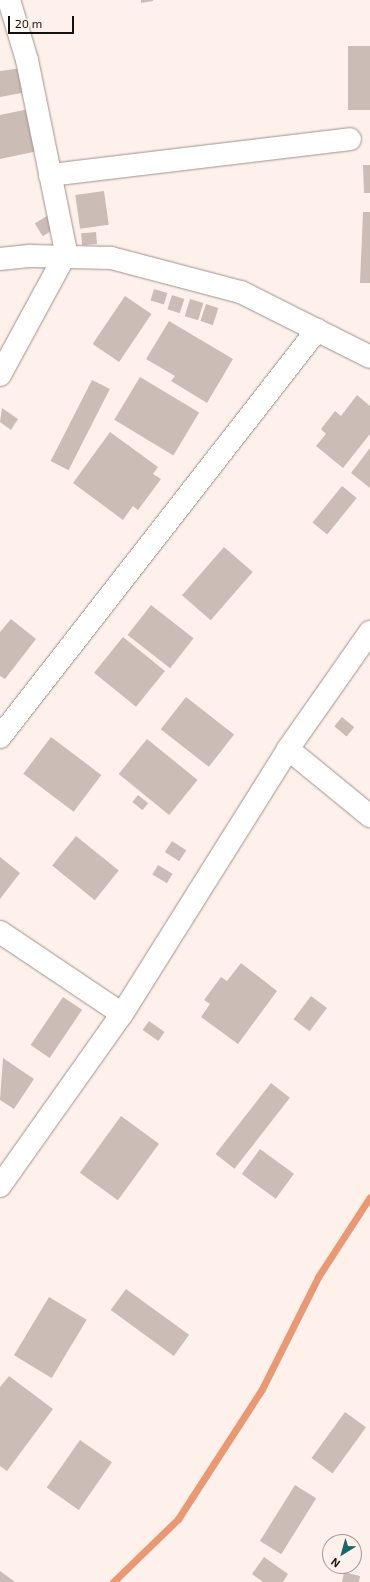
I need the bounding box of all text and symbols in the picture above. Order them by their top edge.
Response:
scale bar [10,8,76,34]
text: 20 m [15,16,42,30]
north arrow [322,1534,362,1574]
text: N [328,1556,342,1571]

